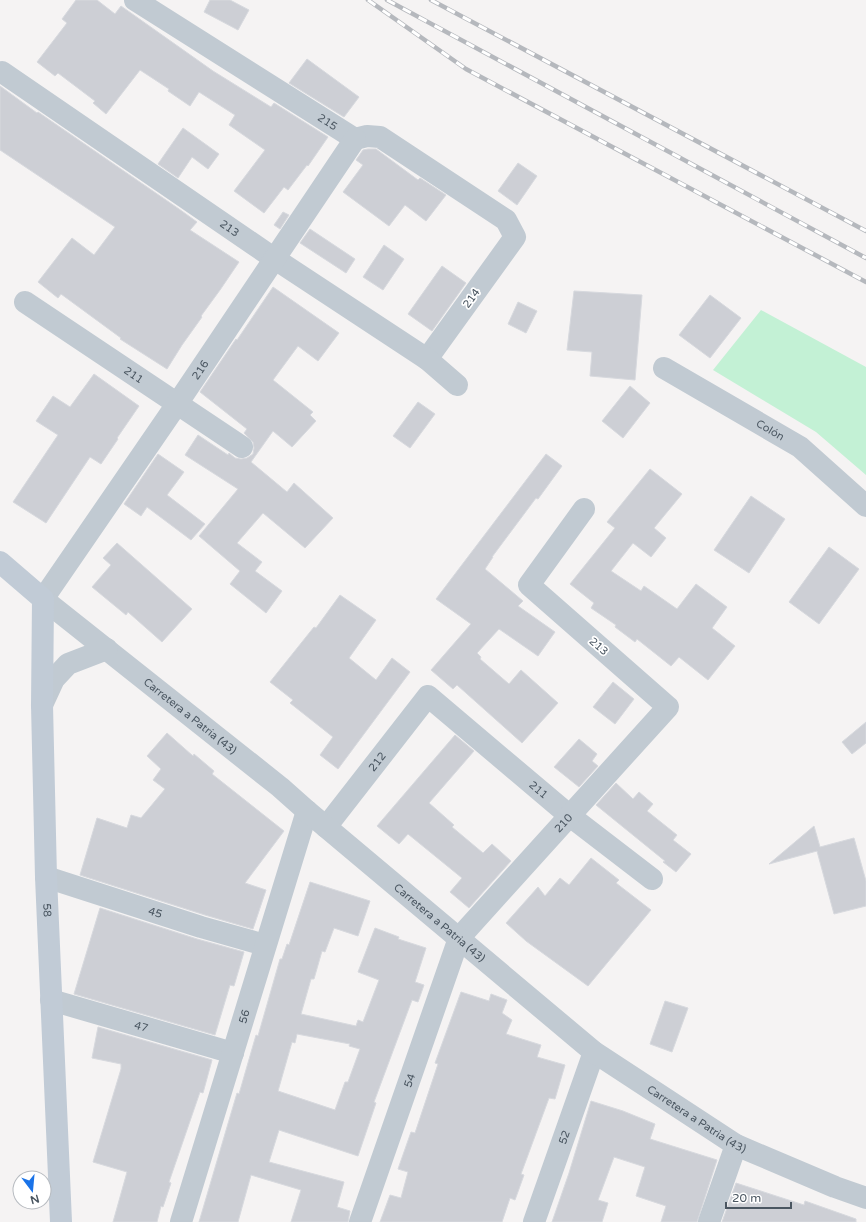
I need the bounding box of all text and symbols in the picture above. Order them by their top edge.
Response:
street label: 215 [315,111,340,133]
street label: 213 [217,217,242,240]
street label: 214 [460,286,483,311]
street label: 216 [189,358,212,382]
street label: 211 [121,364,146,386]
street label: Colón [754,417,786,443]
street label: 213 [587,635,611,658]
street label: Carretera a Patria (43) [141,675,239,757]
street label: 212 [366,750,389,774]
street label: 211 [526,778,551,802]
street label: 210 [552,811,575,835]
street label: Carretera a Patria (43) [391,881,488,965]
street label: 58 [40,903,54,917]
street label: 45 [147,904,164,921]
street label: 56 [236,1008,253,1025]
street label: 47 [133,1019,150,1035]
street label: 54 [401,1072,418,1089]
street label: Carretera a Patria (43) [645,1083,748,1156]
street label: 52 [556,1129,573,1146]
north arrow [12,1170,52,1210]
scale bar [726,1184,791,1210]
text: 20 m [732,1191,761,1205]
text: N [29,1192,41,1207]

